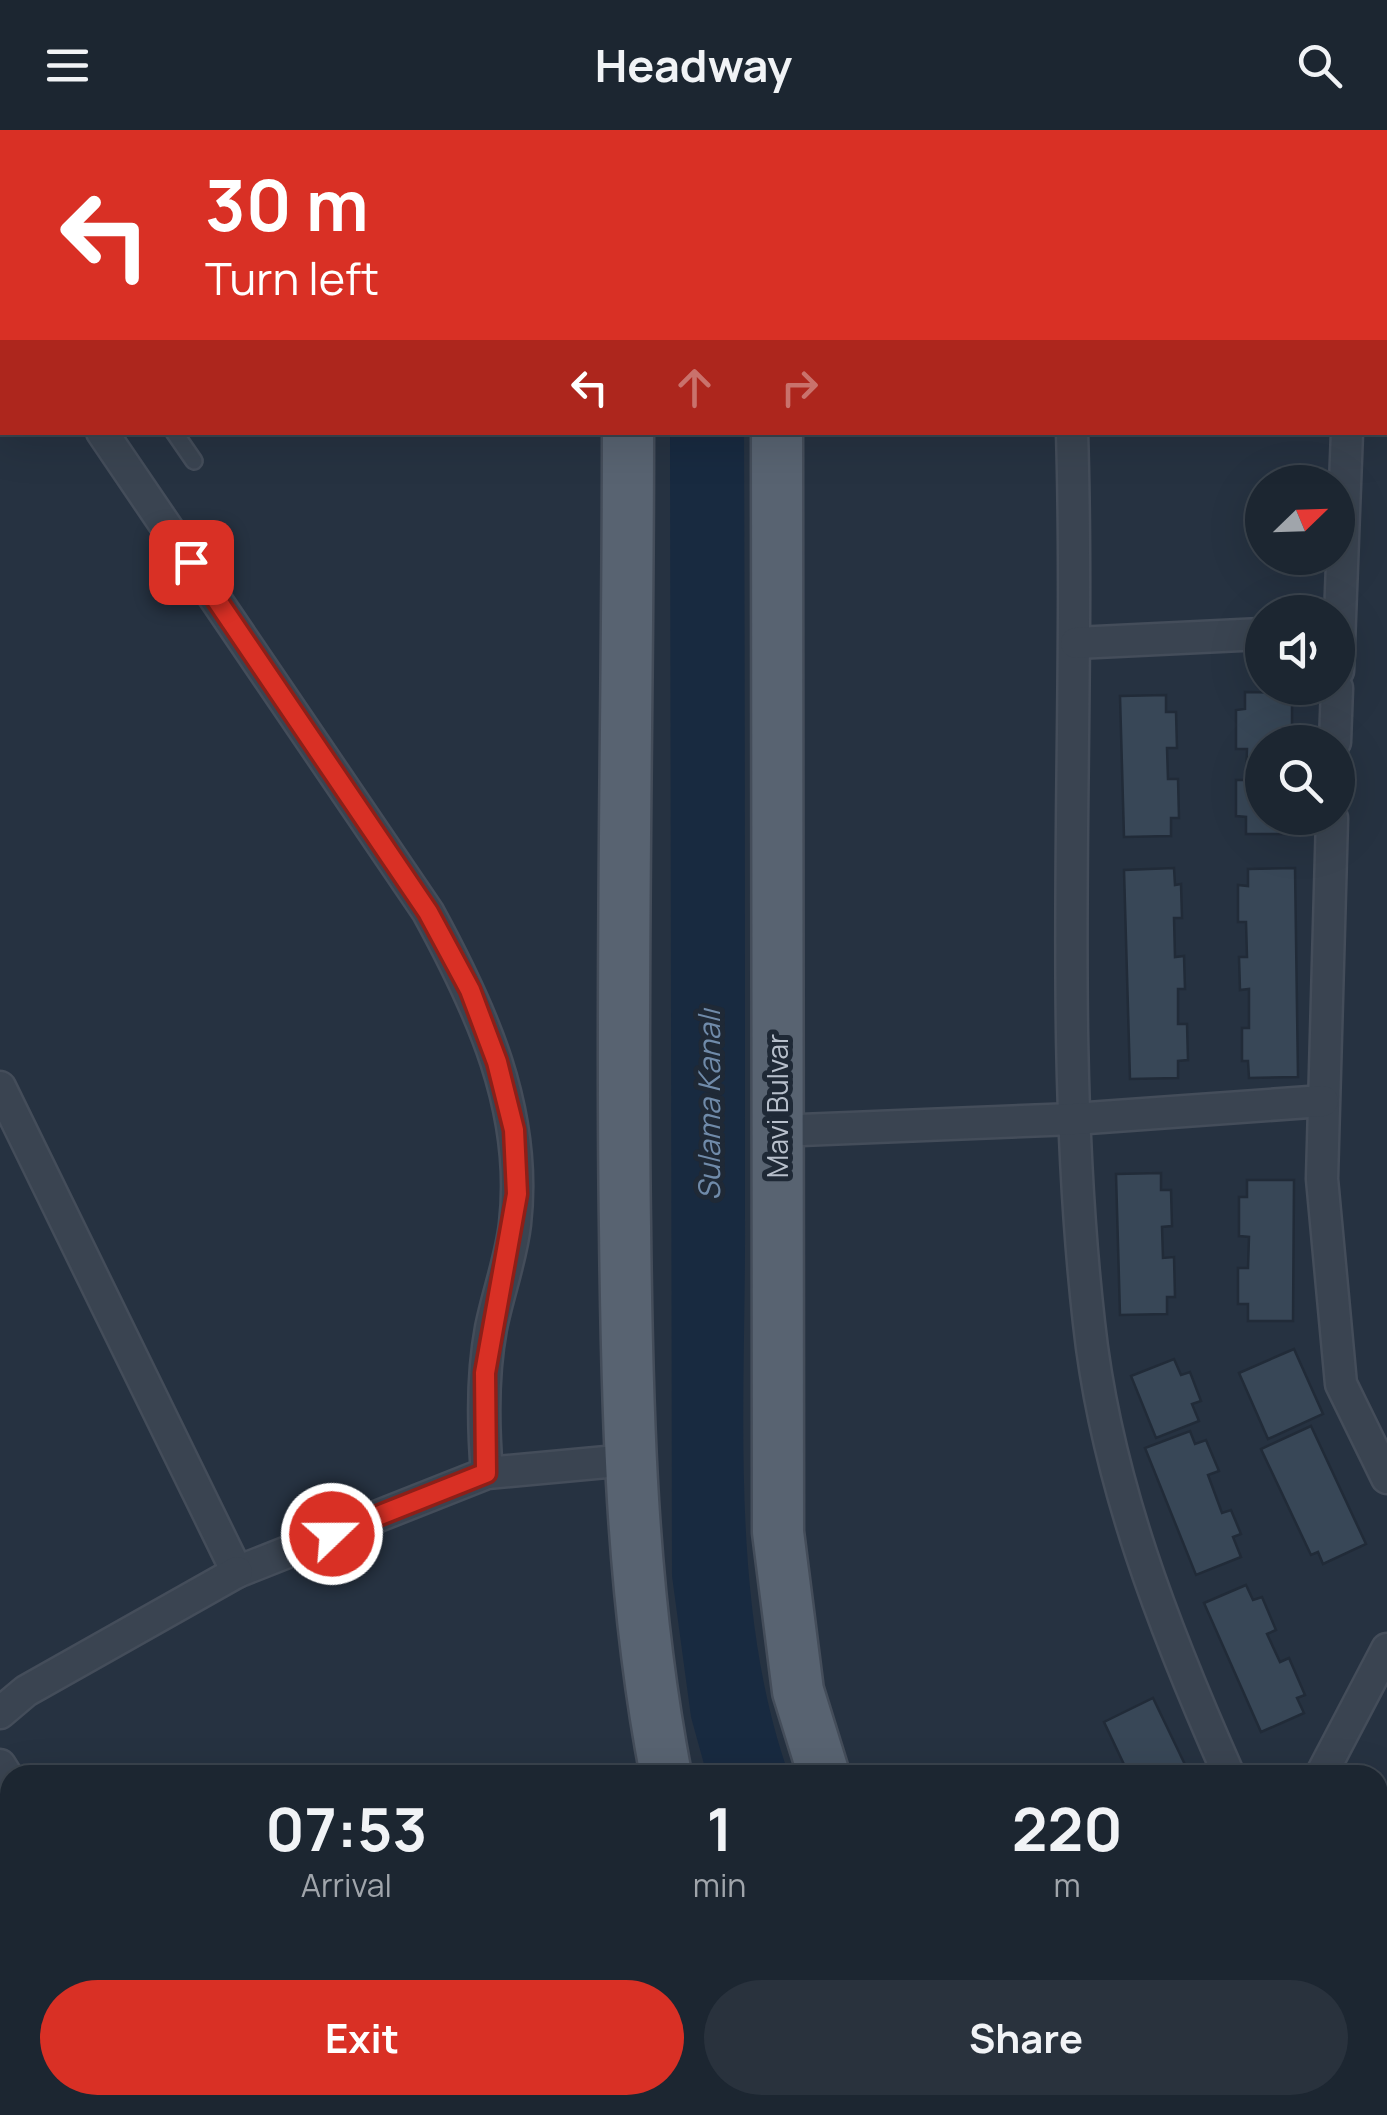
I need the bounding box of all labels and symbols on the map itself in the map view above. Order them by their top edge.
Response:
north arrow [1245,465,1355,575]
pin [149,520,234,605]
water label: Sulama Kanalı [688,1007,729,1201]
street label: Mavi Bulvar [758,1034,796,1178]
position arrow [280,1482,384,1586]

